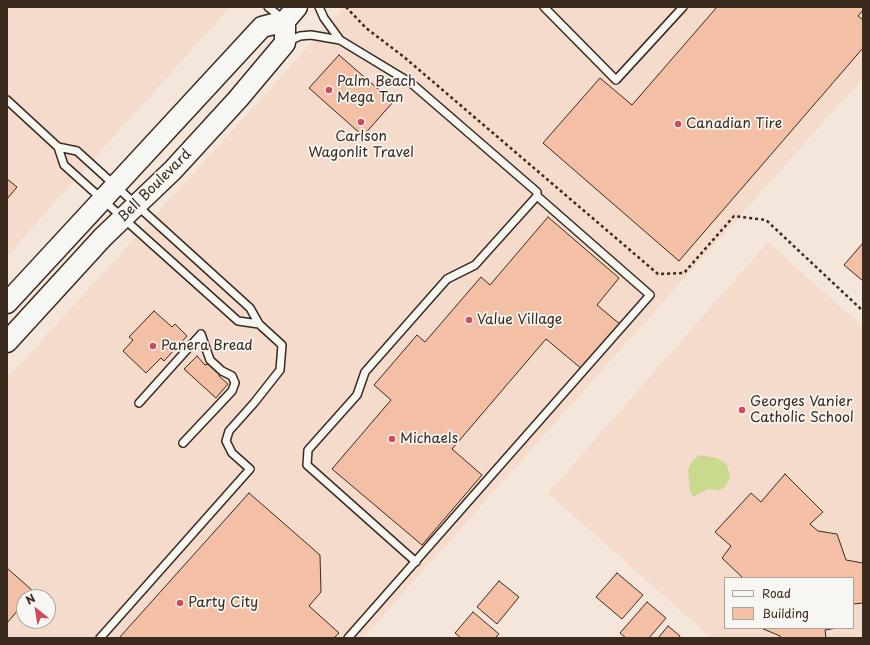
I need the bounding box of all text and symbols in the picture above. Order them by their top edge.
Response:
place label: Palm Beach Mega Tan [337,74,416,106]
marker: Palm Beach Mega Tan [324,85,334,95]
place label: Canadian Tire [686,116,782,132]
marker: Carlson Wagonlit Travel [356,117,366,127]
marker: Canadian Tire [673,119,683,129]
place label: Carlson Wagonlit Travel [308,129,414,162]
street label: Bell Boulevard [115,146,195,226]
place label: Value Village [477,312,562,328]
marker: Value Village [464,315,474,325]
place label: Panera Bread [161,338,253,354]
marker: Panera Bread [148,341,158,351]
place label: Georges Vanier Catholic School [750,394,854,426]
marker: Georges Vanier Catholic School [737,405,747,415]
place label: Michaels [400,431,458,447]
marker: Michaels [387,434,397,444]
legend [724,577,854,629]
text: Road [762,584,791,602]
north arrow [16,589,56,629]
text: N [22,589,38,609]
place label: Party City [188,595,258,611]
marker: Party City [175,598,185,608]
text: Building [762,604,809,622]

